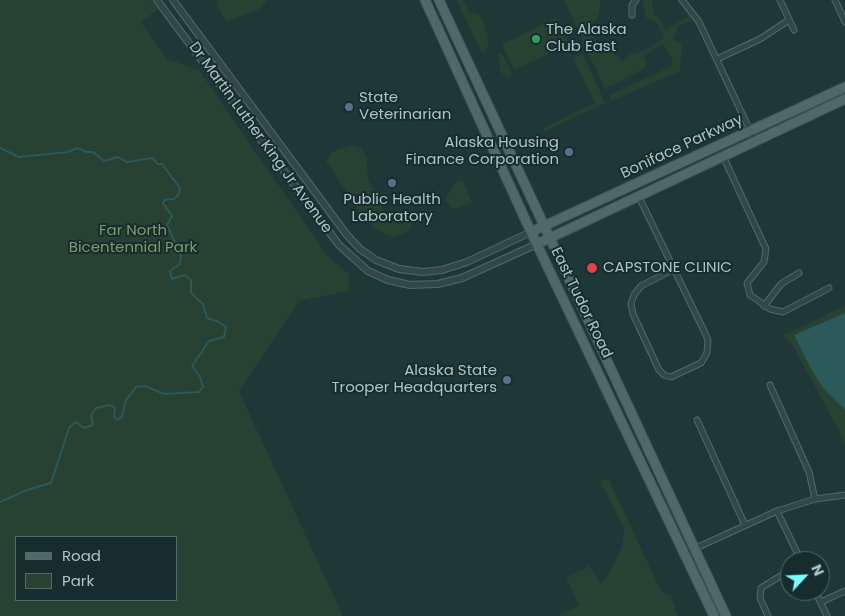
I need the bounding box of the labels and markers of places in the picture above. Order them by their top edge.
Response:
place label: The Alaska Club East [546,21,627,56]
marker: The Alaska Club East [530,33,542,45]
place label: State Veterinarian [359,89,451,124]
marker: State Veterinarian [343,101,355,113]
place label: Alaska Housing Finance Corporation [405,134,559,169]
marker: Alaska Housing Finance Corporation [563,146,575,158]
marker: Public Health Laboratory [386,177,398,189]
place label: Public Health Laboratory [343,191,441,226]
place label: CAPSTONE CLINIC [603,259,732,277]
marker: CAPSTONE CLINIC [585,261,599,275]
place label: Alaska State Trooper Headquarters [331,362,497,397]
marker: Alaska State Trooper Headquarters [501,374,513,386]

